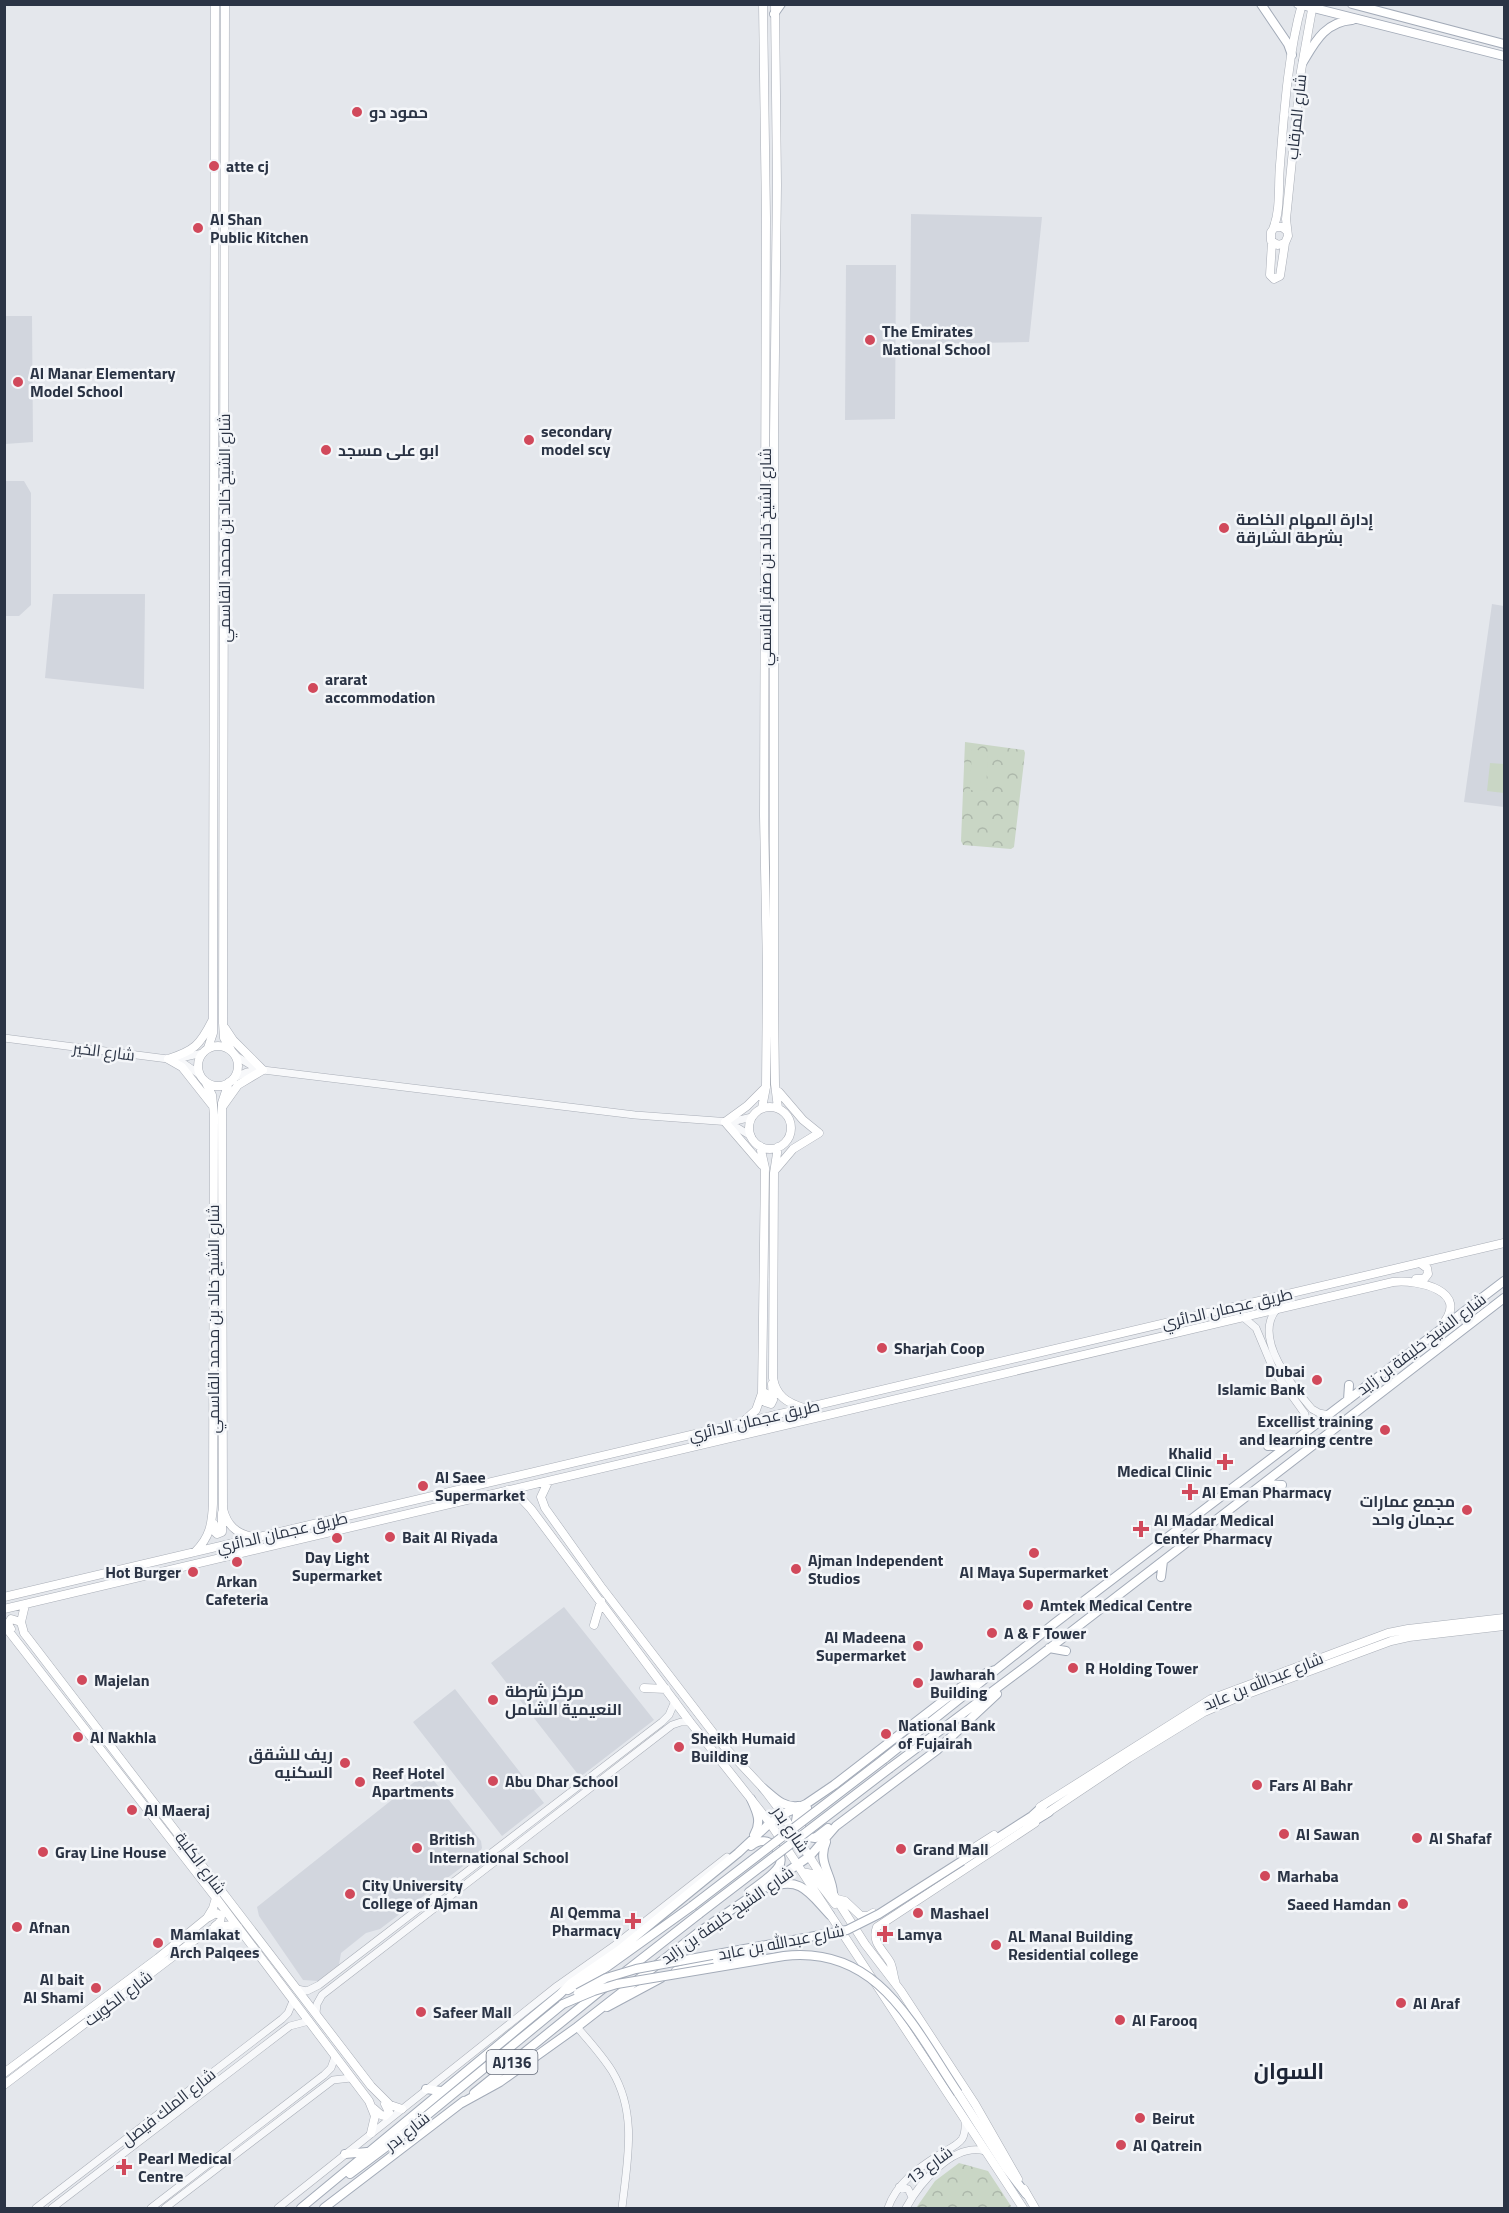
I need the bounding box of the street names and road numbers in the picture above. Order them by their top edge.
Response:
street label: شارع المرقاب [1280,73,1312,161]
street label: شارع الشيخ خالد بن محمد القاسمي [212,414,238,642]
street label: شارع الشيخ خالد بن صقر القاسمي [753,448,779,666]
street label: شارع الخير [71,1035,136,1067]
street label: شارع الشيخ خالد بن محمد القاسمي [201,1205,227,1433]
street label: طريق عجمان الدائري [1159,1281,1295,1337]
street label: شارع الشيخ خليفة بن زايد [1351,1287,1491,1401]
street label: طريق عجمان الدائري [686,1393,822,1449]
street label: طريق عجمان الدائري [214,1505,350,1561]
street label: شارع عبدالله بن عابد [1199,1646,1327,1716]
street label: شارع بدر [766,1800,815,1857]
street label: شارع الكلية [170,1827,232,1899]
street label: شارع الشيخ خليفة بن زايد [656,1860,798,1970]
street label: شارع عبدالله بن عابد [716,1918,846,1966]
street label: شارع الكويت [79,1964,157,2032]
road number: AJ136 [486,2050,538,2074]
street label: شارع الملك فيصل [115,2062,221,2152]
street label: شارع بدر [379,2106,435,2157]
street label: شارع 13 [901,2140,957,2190]

